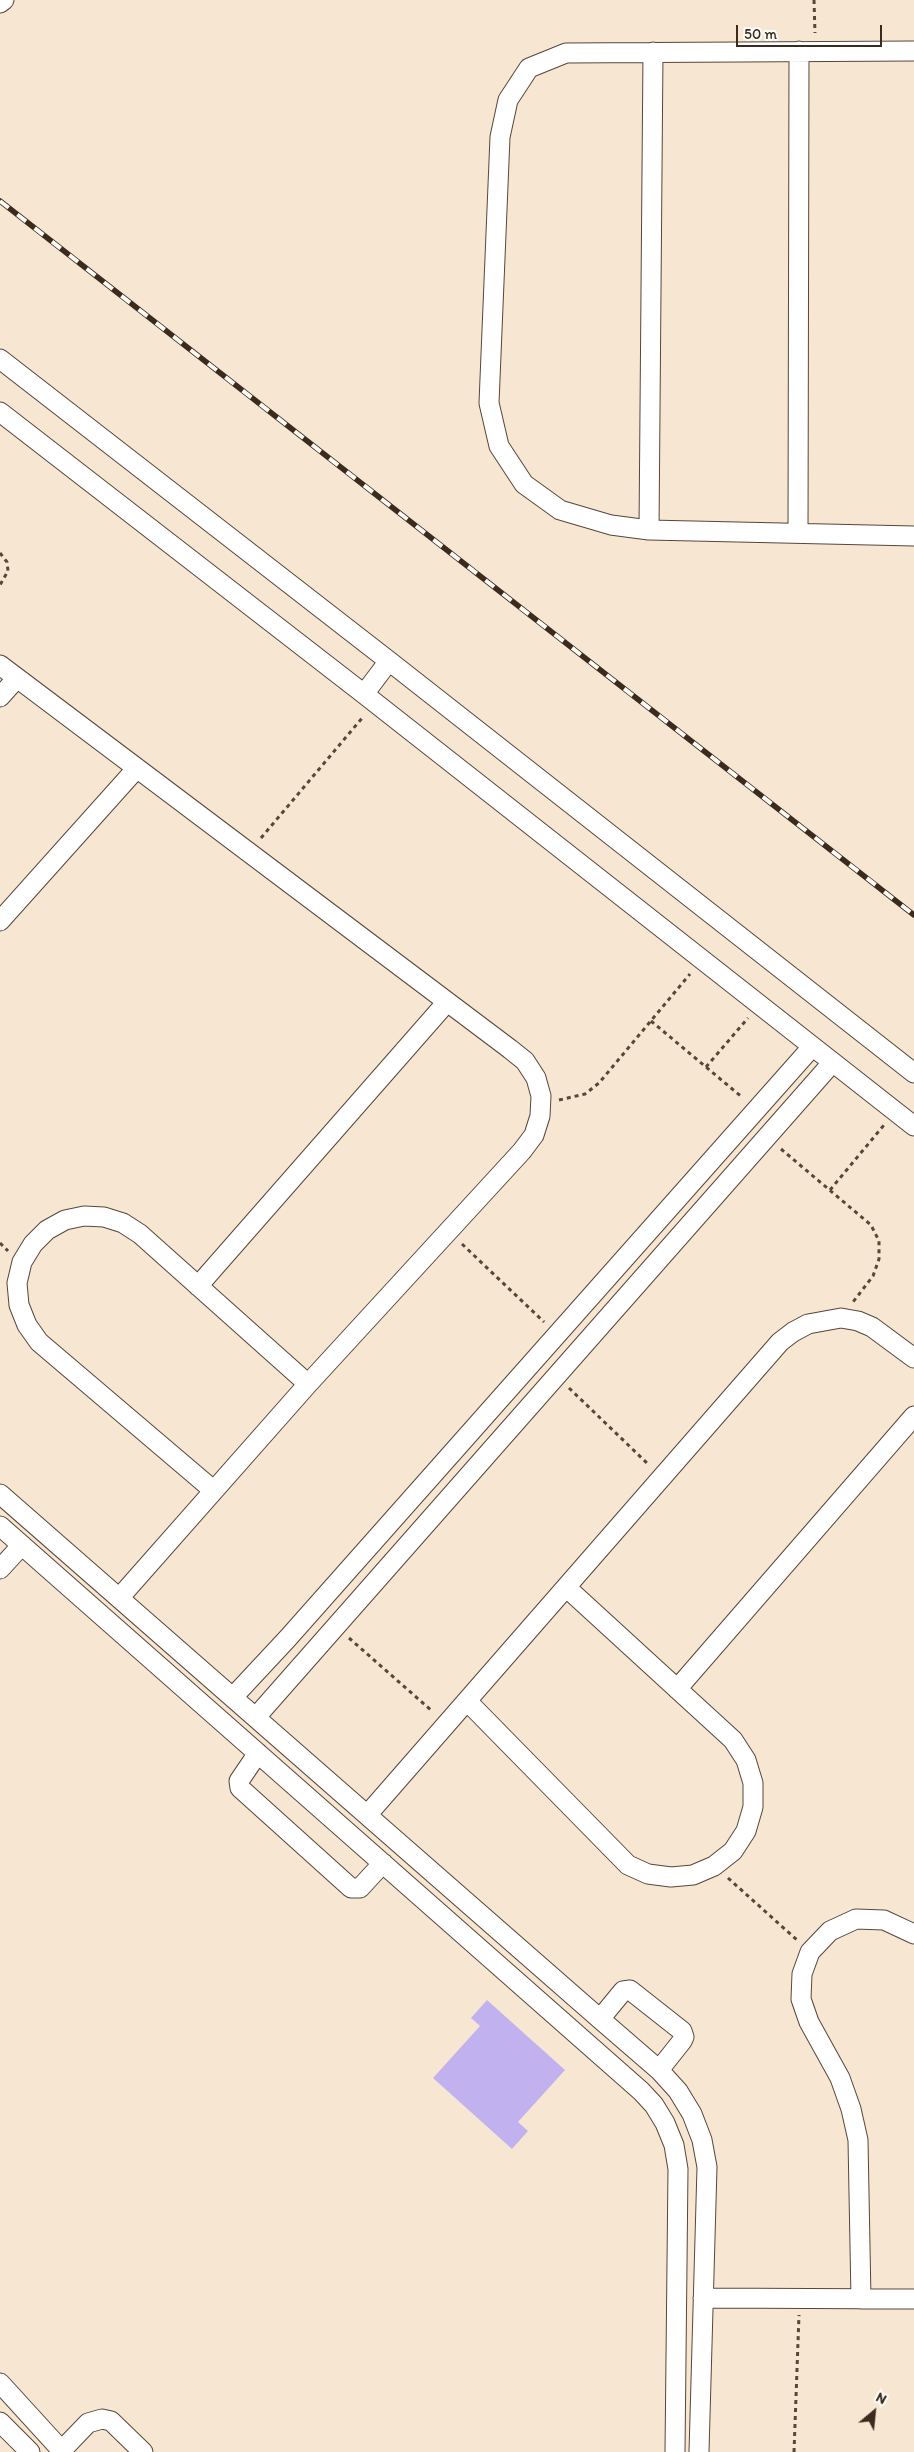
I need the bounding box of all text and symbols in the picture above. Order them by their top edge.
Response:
scale bar [739,15,885,47]
text: 50 m [744,25,777,43]
north arrow [849,2387,899,2437]
text: N [873,2389,889,2408]

